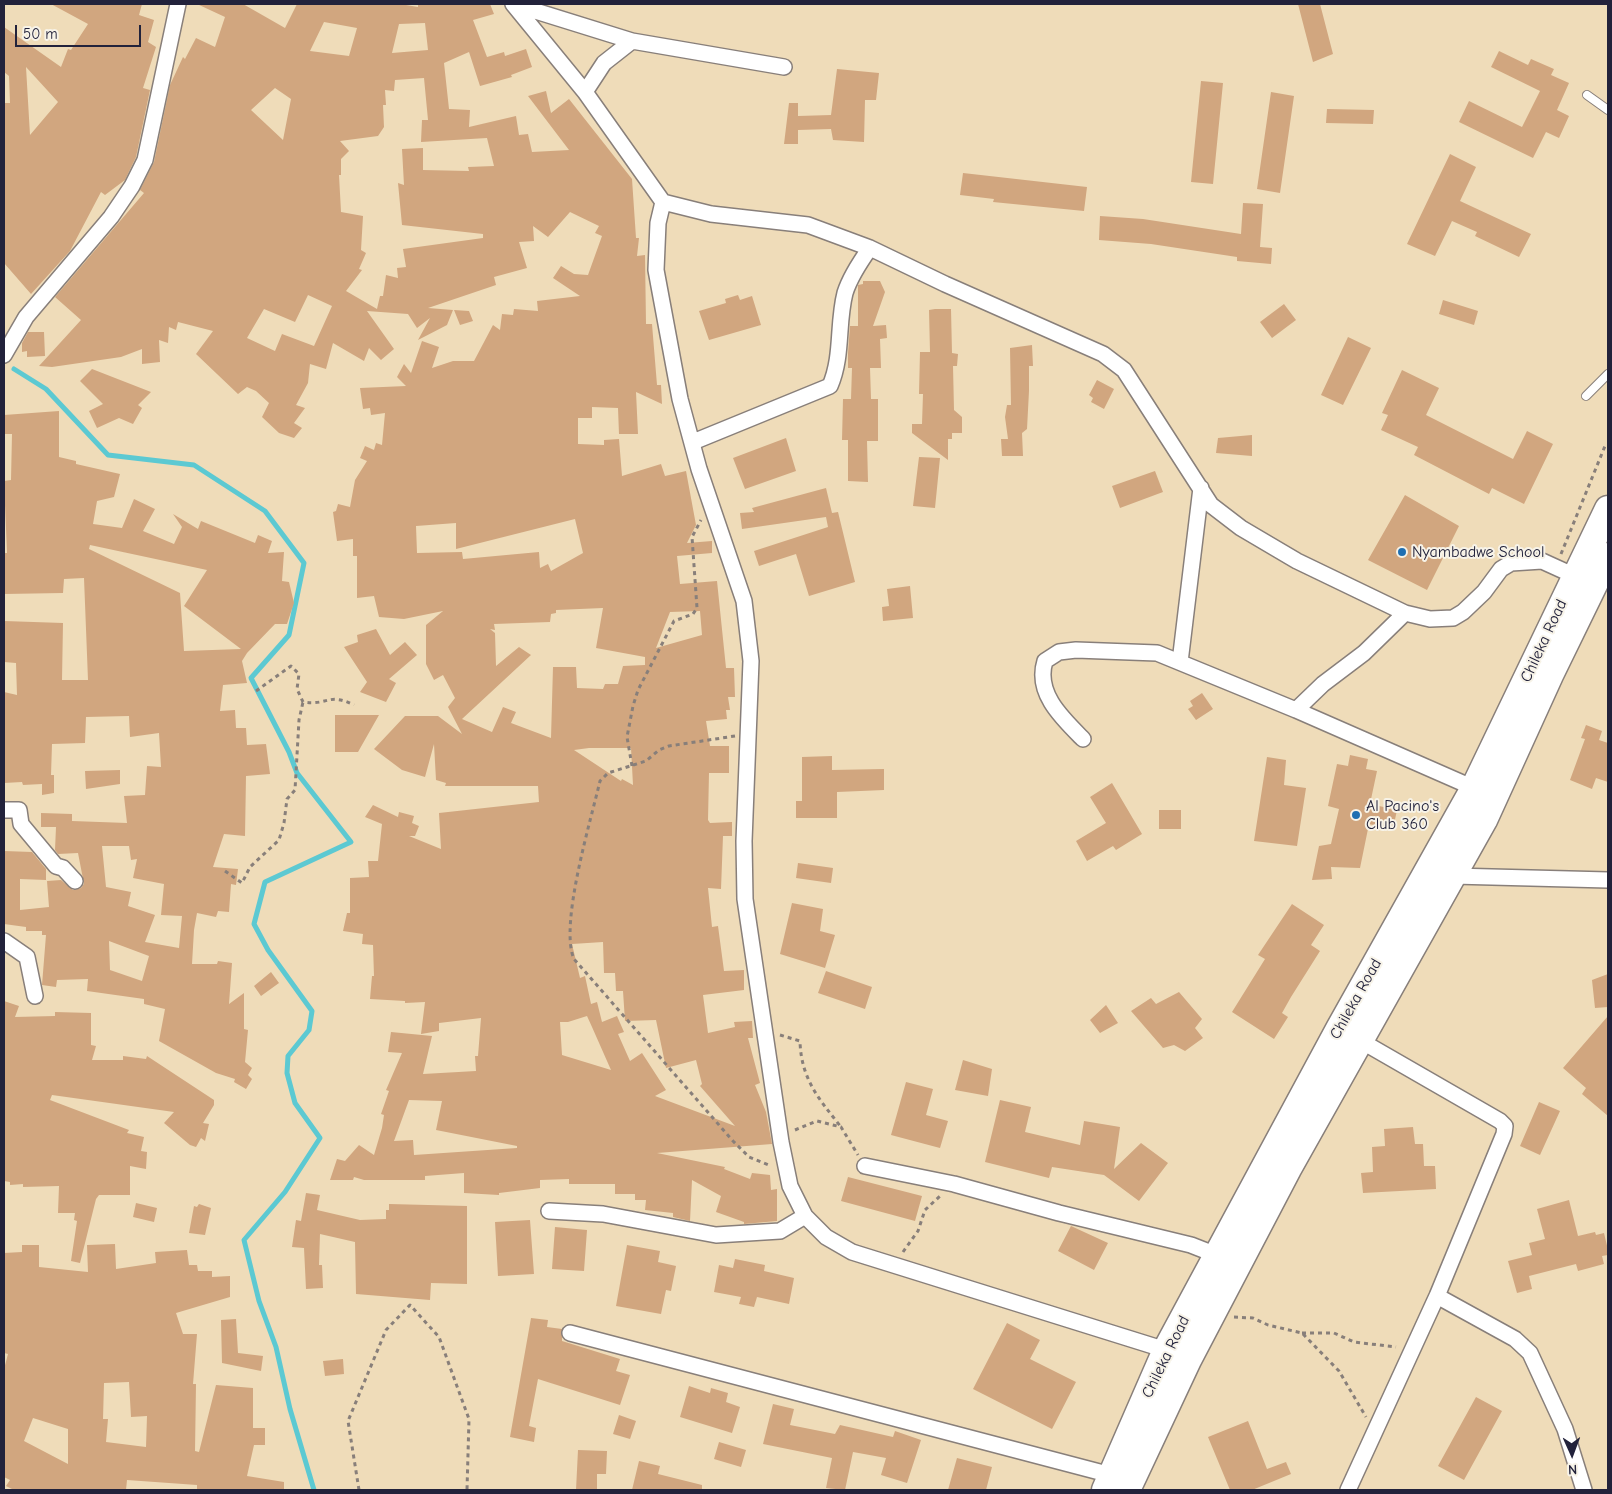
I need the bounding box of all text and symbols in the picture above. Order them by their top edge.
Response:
scale bar [18,15,144,47]
text: 50 m [23,25,58,43]
place label: Nyambadwe School [1412,542,1544,562]
marker: Nyambadwe School [1396,546,1408,558]
street label: Chileka Road [1516,597,1572,685]
place label: Al Pacino's Club 360 [1366,796,1439,834]
marker: Al Pacino's Club 360 [1350,809,1362,821]
street label: Chileka Road [1326,955,1386,1043]
street label: Chileka Road [1138,1313,1194,1401]
north arrow [1547,1429,1597,1479]
text: N [1568,1461,1577,1478]

